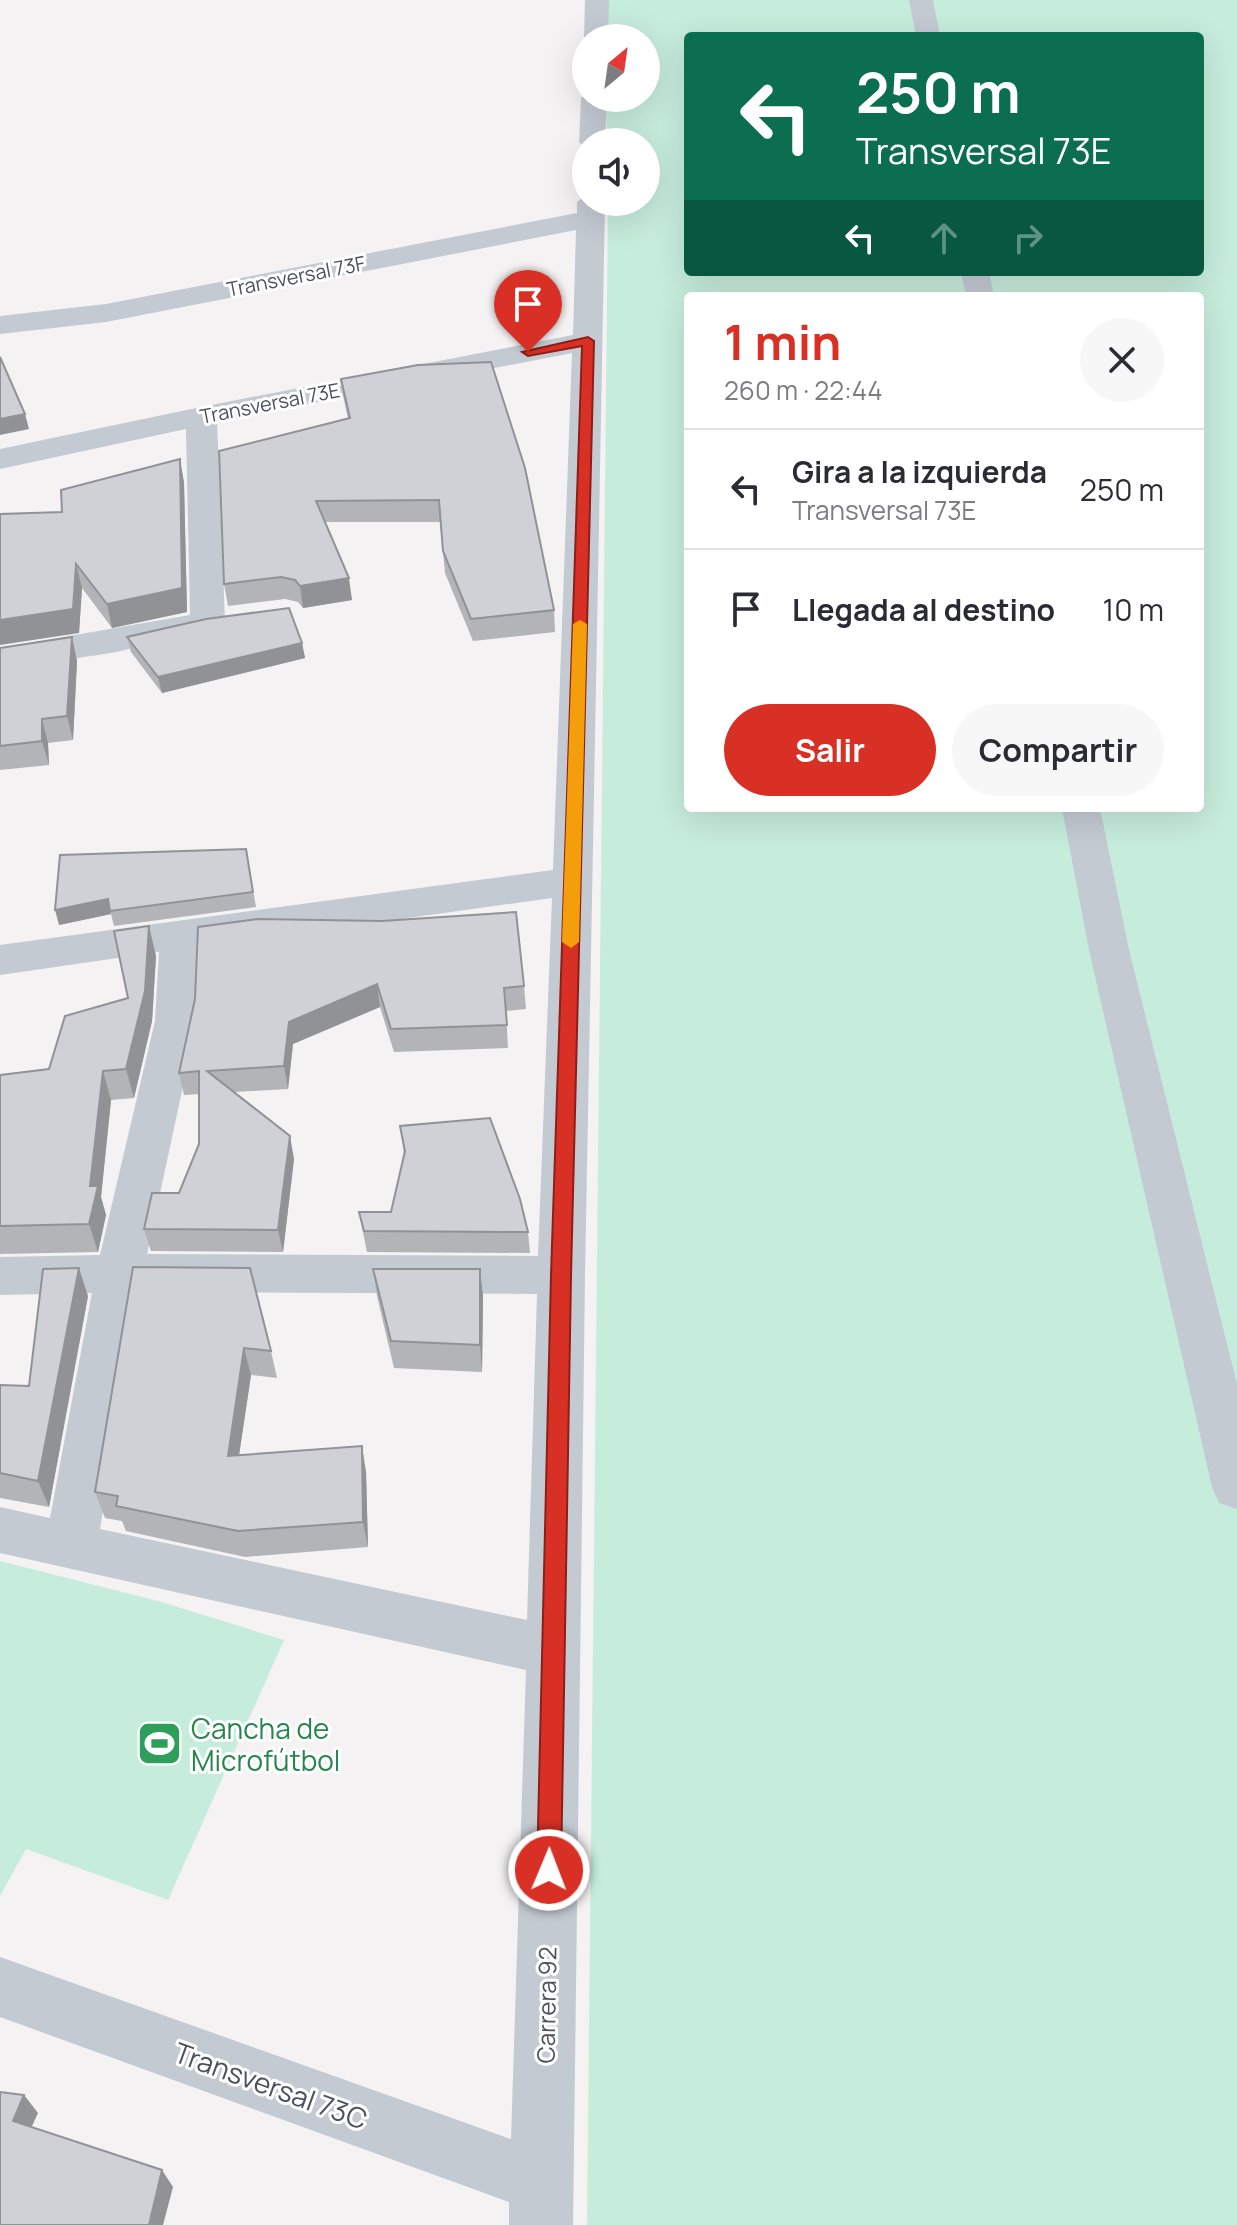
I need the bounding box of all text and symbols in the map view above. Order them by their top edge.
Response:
north arrow [572,24,660,112]
map controls [572,24,660,216]
text: 250 m [856,53,1021,130]
icon: left [724,64,828,168]
text: Transversal 73E [856,126,1111,175]
button: sound [572,128,660,216]
icon: left [838,216,882,260]
icon: ahead [922,216,966,260]
icon: right [1006,216,1050,260]
street label: Transversal 73F [224,249,368,303]
pin [494,270,562,352]
icon: arrive [506,282,550,326]
text: 1 min [724,309,841,374]
button: close [1080,318,1164,402]
text: 260 m · 22:44 [724,372,883,408]
street label: Transversal 73E [198,376,342,430]
text: Gira a la izquierda [792,451,1047,492]
icon: left [724,467,768,511]
text: 250 m [1080,469,1164,510]
text: Transversal 73E [792,492,976,528]
icon: arrive [724,587,768,631]
text: Llegada al destino [792,589,1055,630]
text: 10 m [1103,589,1164,630]
button: Salir [724,704,936,796]
button: Compartir [952,704,1164,796]
place label: Cancha de Microfútbol [191,1709,340,1779]
sports icon: Cancha de Microfútbol [136,1720,184,1768]
position arrow [507,1828,591,1912]
street label: Carrera 92 [528,1946,564,2064]
street label: Transversal 73C [169,2032,373,2138]

